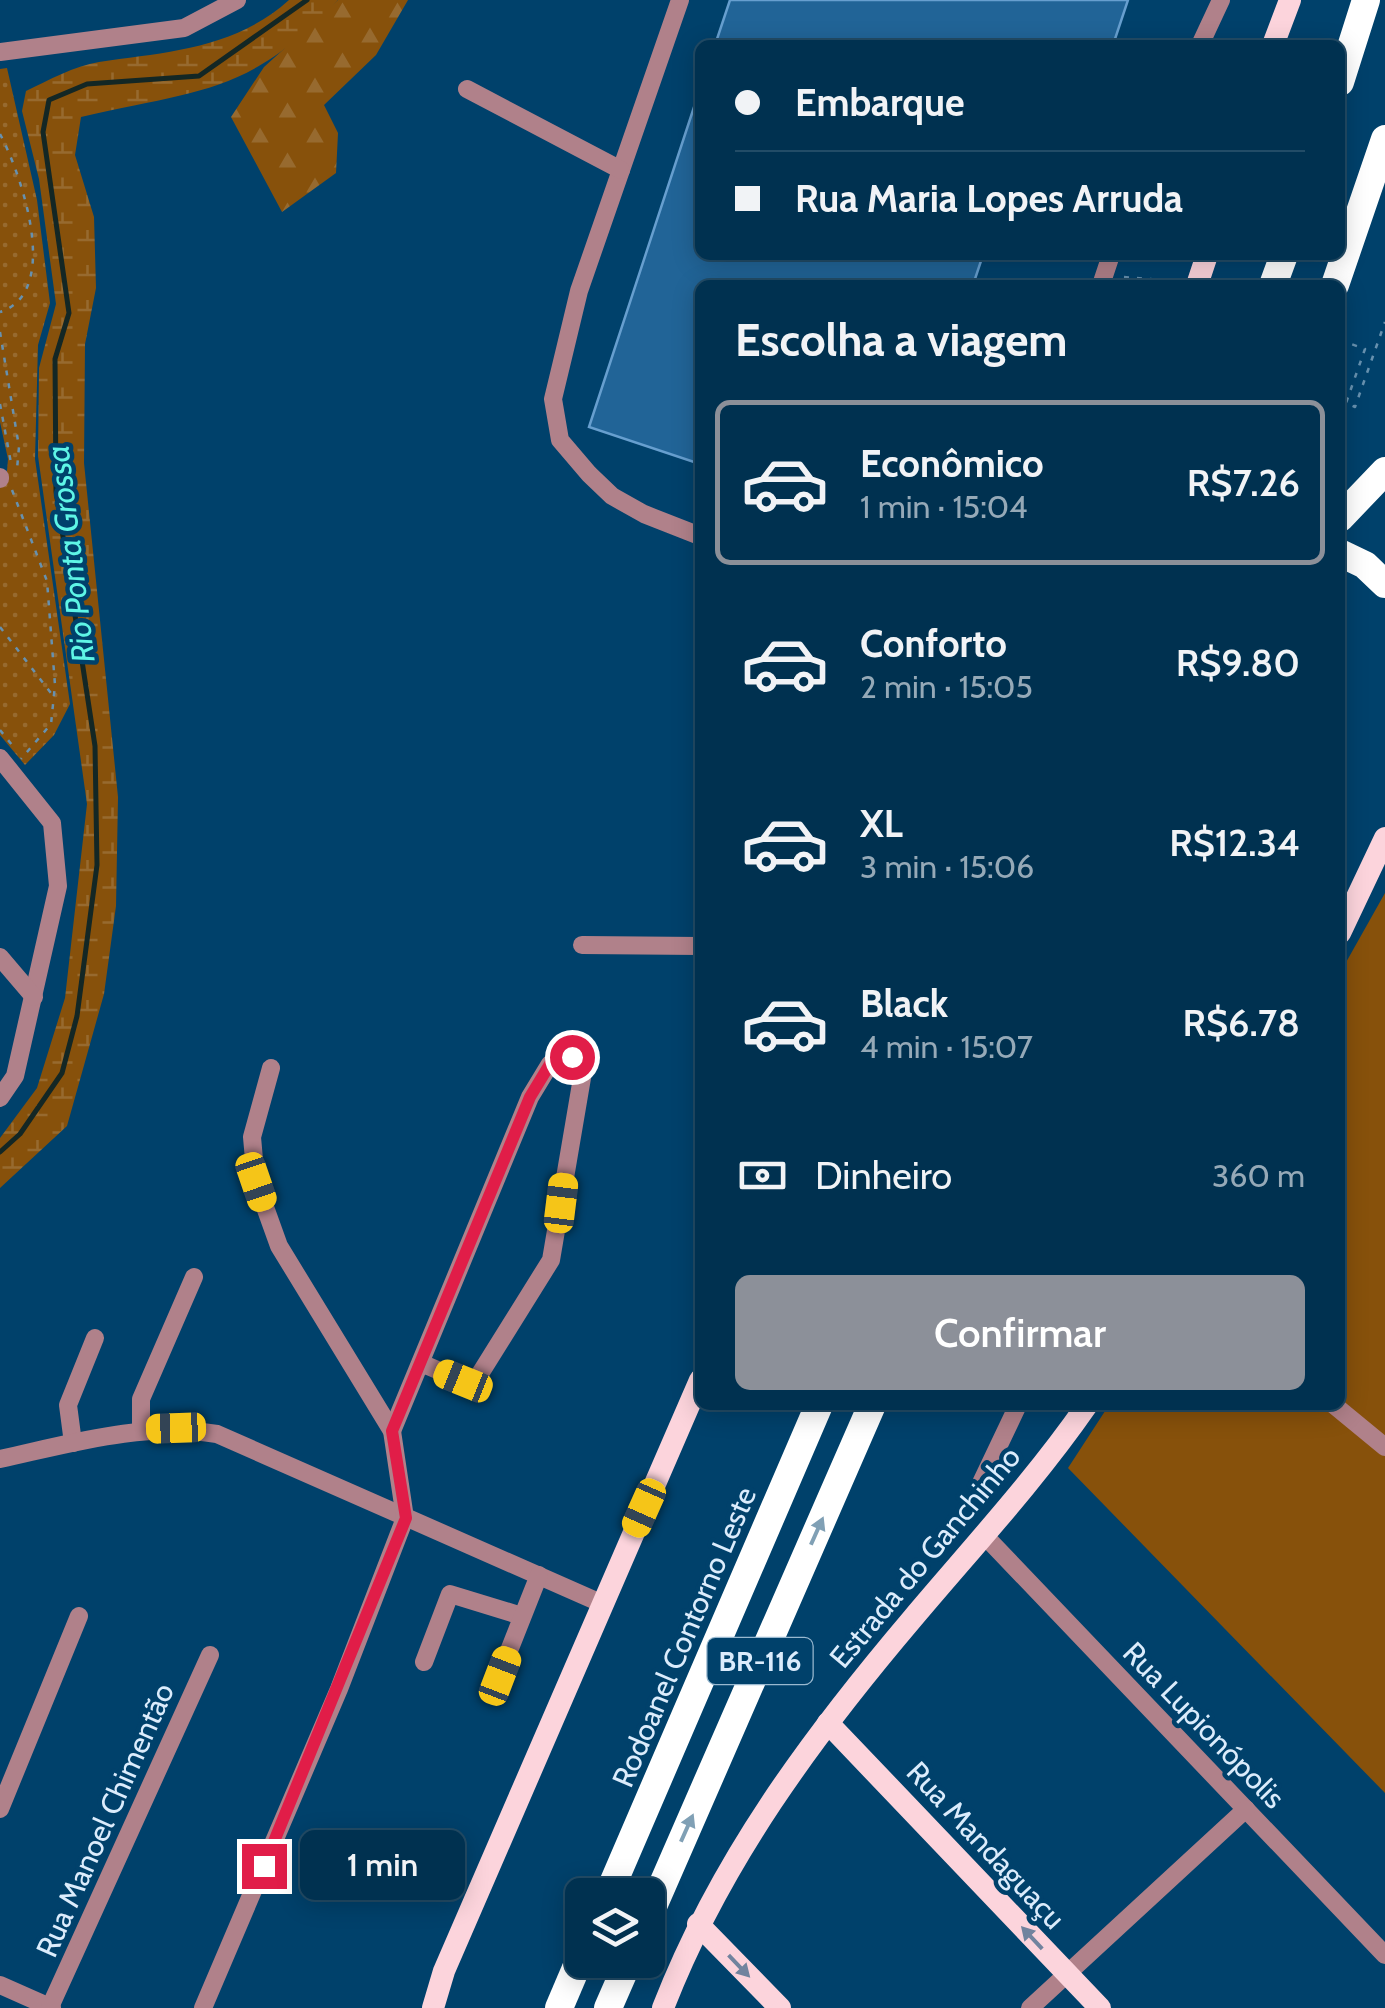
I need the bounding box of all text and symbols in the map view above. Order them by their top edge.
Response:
text: Embarque [795,79,965,126]
text: Rua Maria Lopes Arruda [795,175,1183,222]
text: Escolha a viagem [735,313,1067,367]
icon: car [740,438,830,528]
text: Econômico [860,440,1044,487]
water label: Rio Ponta Grossa [37,443,103,665]
text: R$7.26 [1187,459,1300,506]
text: 1 min · 15:04 [860,487,1028,526]
icon: car [740,618,830,708]
text: Conforto [860,620,1007,667]
text: R$9.80 [1176,639,1300,686]
text: 2 min · 15:05 [860,667,1033,706]
icon: car [740,798,830,888]
text: XL [860,800,903,847]
text: R$12.34 [1169,819,1300,866]
text: 3 min · 15:06 [860,847,1034,886]
icon: car [740,978,830,1068]
text: Black [860,980,948,1027]
text: R$6.78 [1183,999,1300,1046]
text: 4 min · 15:07 [860,1027,1033,1066]
route start [550,1035,595,1080]
icon: cash [735,1148,790,1203]
car [232,1149,280,1215]
text: Dinheiro [815,1152,952,1199]
text: 360 m [1212,1156,1305,1195]
car [542,1171,580,1235]
button: Confirmar [735,1275,1305,1390]
car [430,1356,496,1406]
car [145,1412,207,1444]
street label: Estrada do Ganchinho [822,1439,1028,1675]
car [618,1474,670,1542]
street label: Rodoanel Contorno Leste [604,1481,764,1793]
one-way arrow [809,1516,825,1546]
street label: Rua Lupionópolis [1115,1634,1293,1816]
road number: BR-116 [708,1638,812,1684]
car [475,1643,525,1709]
street label: Rua Manoel Chimentão [28,1677,182,1963]
street label: Rua Mandaguaçu [899,1754,1073,1936]
one-way arrow [679,1813,695,1843]
callout: 1 min [299,1831,464,1901]
route end [242,1844,287,1889]
text: 1 min [347,1845,418,1884]
map controls [565,1878,665,1978]
button: layers [565,1878,665,1978]
one-way arrow [1021,1926,1044,1950]
one-way arrow [727,1954,750,1978]

